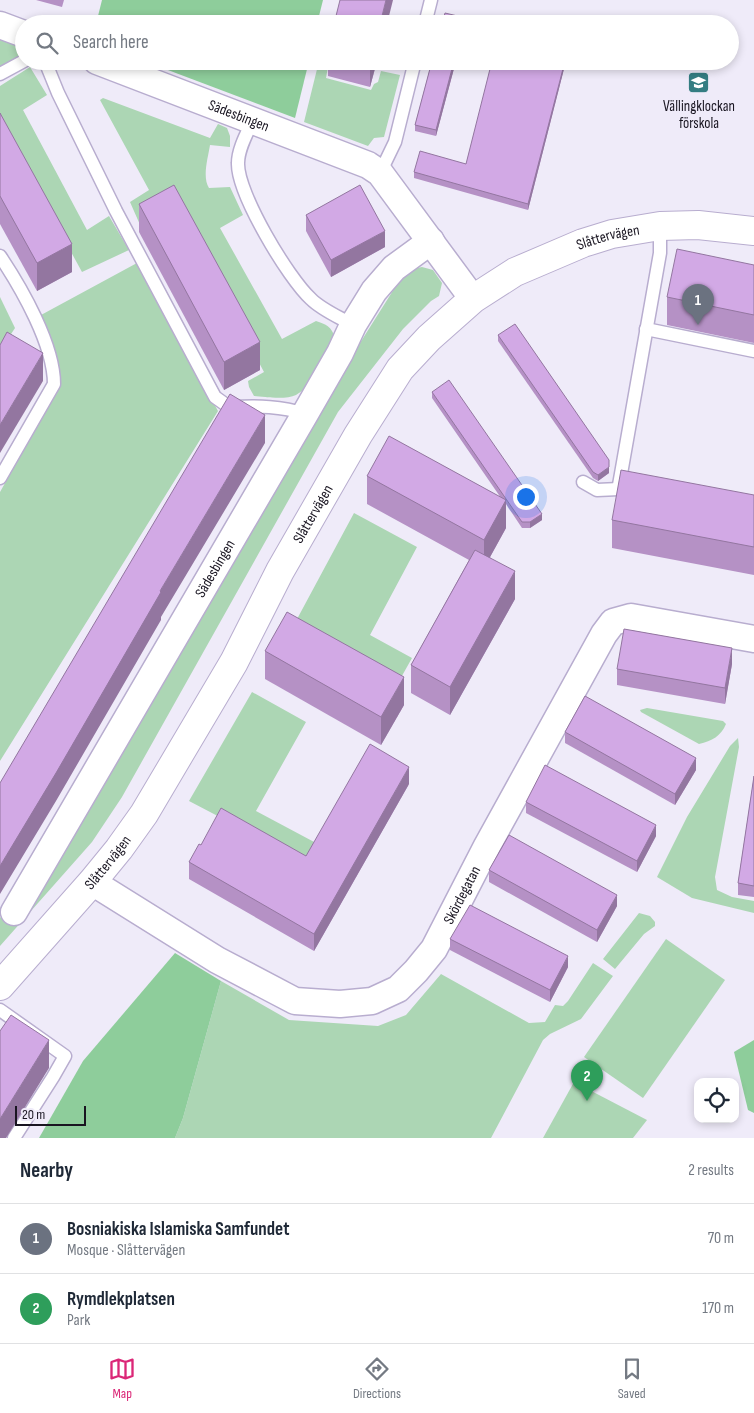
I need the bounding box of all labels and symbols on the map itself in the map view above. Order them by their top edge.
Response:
school or university icon: Vällingklockan förskola [687,71,711,95]
street label: Sädesbingen [206,96,272,136]
place label: Vällingklockan förskola [663,97,735,133]
street label: Slåttervägen [574,221,641,255]
pin: 1 [682,284,714,325]
street label: Slåttervägen [289,481,337,547]
your location [513,484,539,510]
street label: Sädesbingen [191,536,240,601]
street label: Slåttervägen [81,832,136,894]
street label: Skördegatan [439,863,485,927]
pin: 2 [571,1060,603,1101]
scale bar [15,1103,86,1126]

